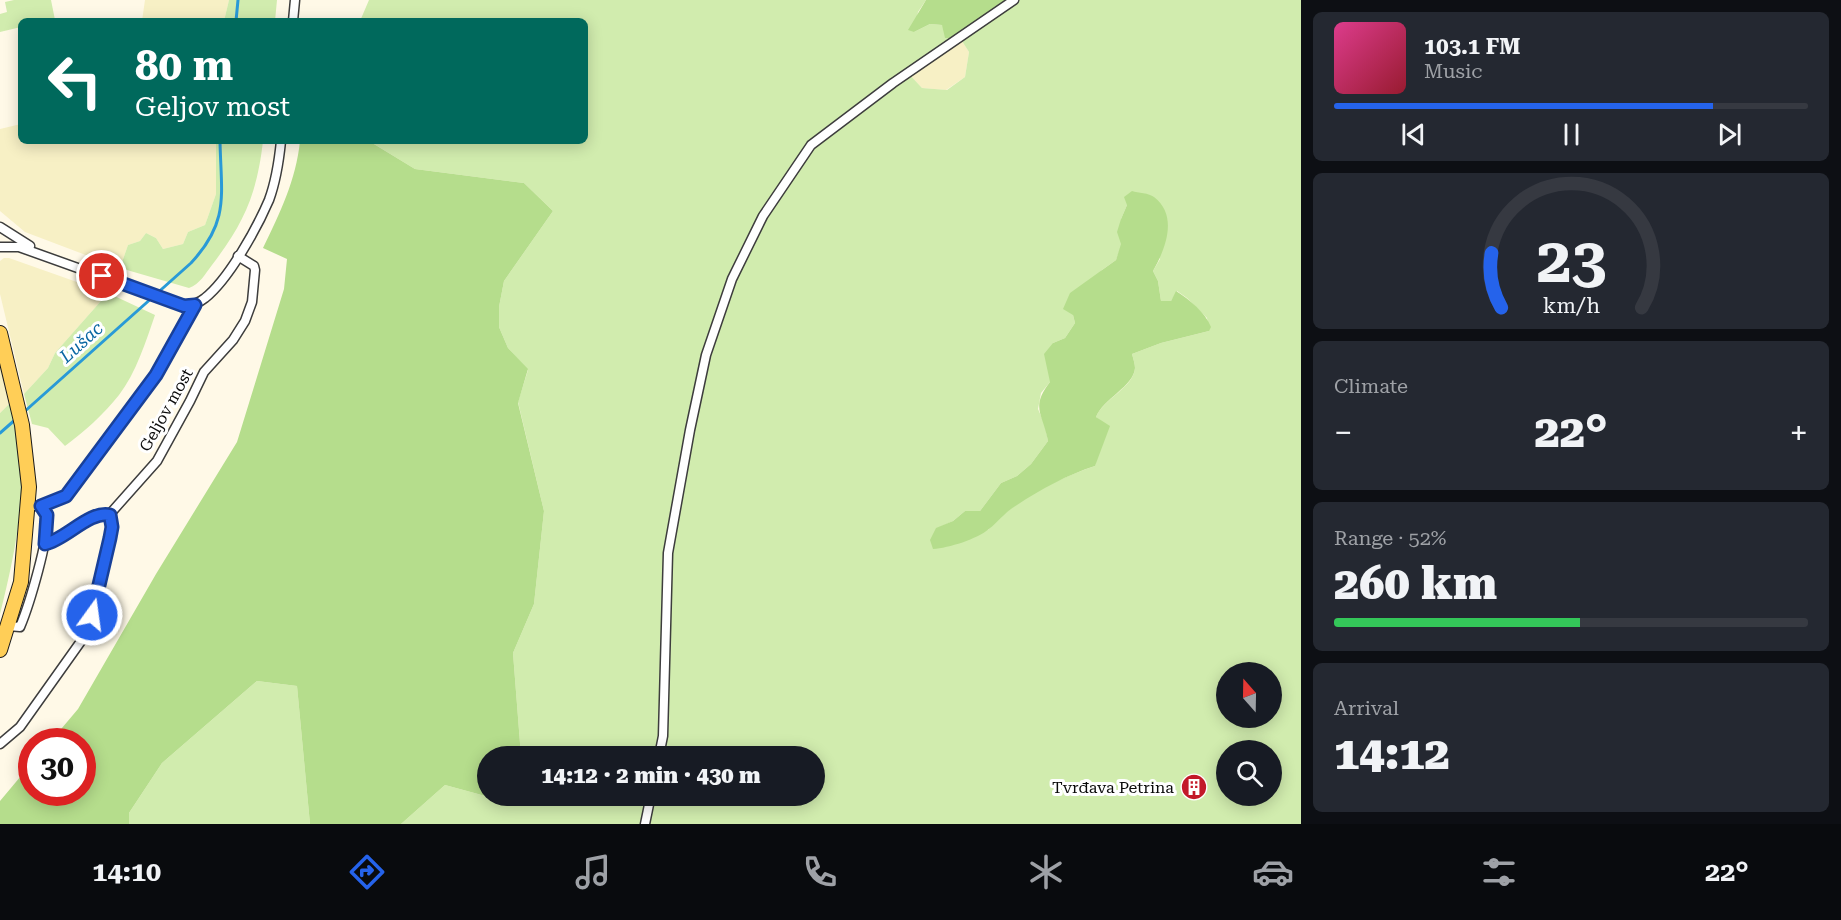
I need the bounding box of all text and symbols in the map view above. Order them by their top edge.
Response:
text: 103.1 FM [1424,34,1521,59]
text: 80 m [135,41,233,90]
icon: left [36,42,114,120]
text: Music [1424,59,1483,83]
text: Geljov most [135,91,290,123]
icon: previous [1397,118,1430,151]
icon: pause [1555,118,1588,151]
icon: next [1713,118,1746,151]
text: 23 [1536,224,1606,297]
pin [76,250,127,301]
icon: arrive [85,259,118,292]
text: km/h [1542,293,1600,318]
water label: Lušac [54,317,107,367]
street label: Geljov most [135,365,197,455]
text: Climate [1334,374,1408,398]
text: 22° [1535,405,1608,458]
text: − [1334,413,1352,452]
text: + [1790,413,1808,452]
text: Range · 52% [1334,526,1446,550]
text: 260 km [1334,557,1497,610]
position arrow [60,583,124,647]
north arrow [1216,662,1282,728]
map controls [1216,662,1282,806]
text: Arrival [1334,696,1399,720]
text: 14:12 [1334,727,1450,780]
speed limit sign: 30 [18,728,96,806]
button: search [1216,740,1282,806]
text: 14:12 · 2 min · 430 m [541,763,761,788]
building icon: Tvrđava Petrina [1179,772,1209,802]
place label: Tvrđava Petrina [1052,778,1174,797]
icon: directions [346,851,388,893]
icon: music [572,851,614,893]
icon: phone [799,851,841,893]
icon: climate [1025,851,1067,893]
icon: car [1252,851,1294,893]
icon: filters [1478,851,1520,893]
text: 14:10 [92,856,161,888]
text: 22° [1705,856,1749,888]

